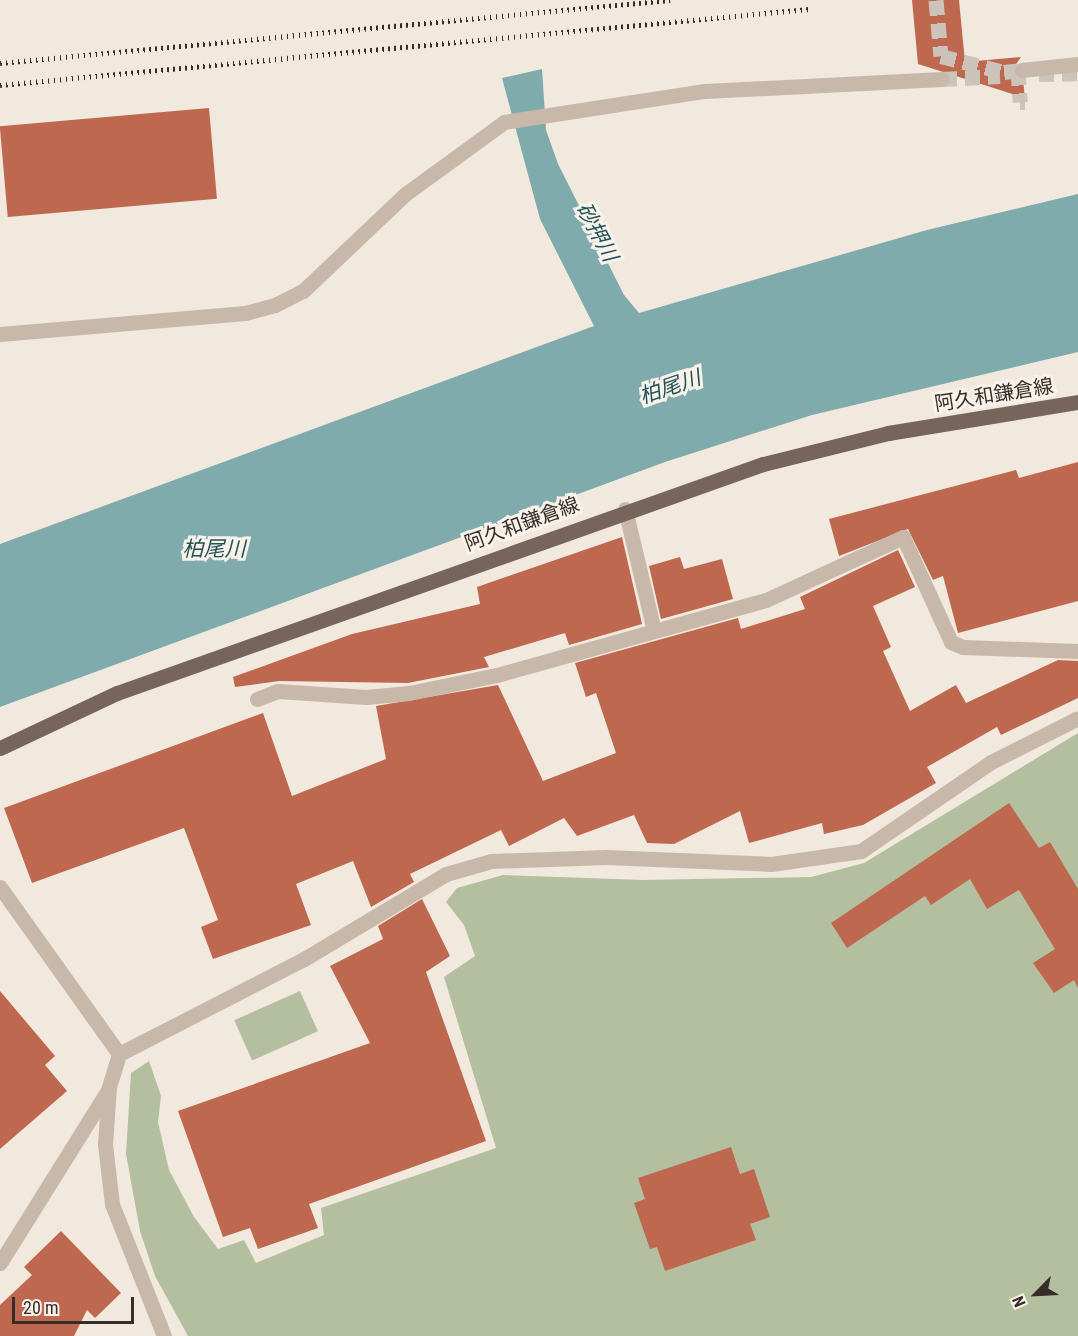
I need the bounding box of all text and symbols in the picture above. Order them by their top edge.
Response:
water label: 砂押川 [571,198,623,266]
water label: 柏尾川 [636,365,704,409]
street label: 阿久和鎌倉線 [933,374,1055,416]
street label: 阿久和鎌倉線 [462,492,582,556]
water label: 柏尾川 [183,536,245,562]
north arrow [1006,1264,1066,1324]
scale bar [15,1285,136,1323]
text: N [1008,1293,1030,1310]
text: 20 m [23,1297,58,1318]

